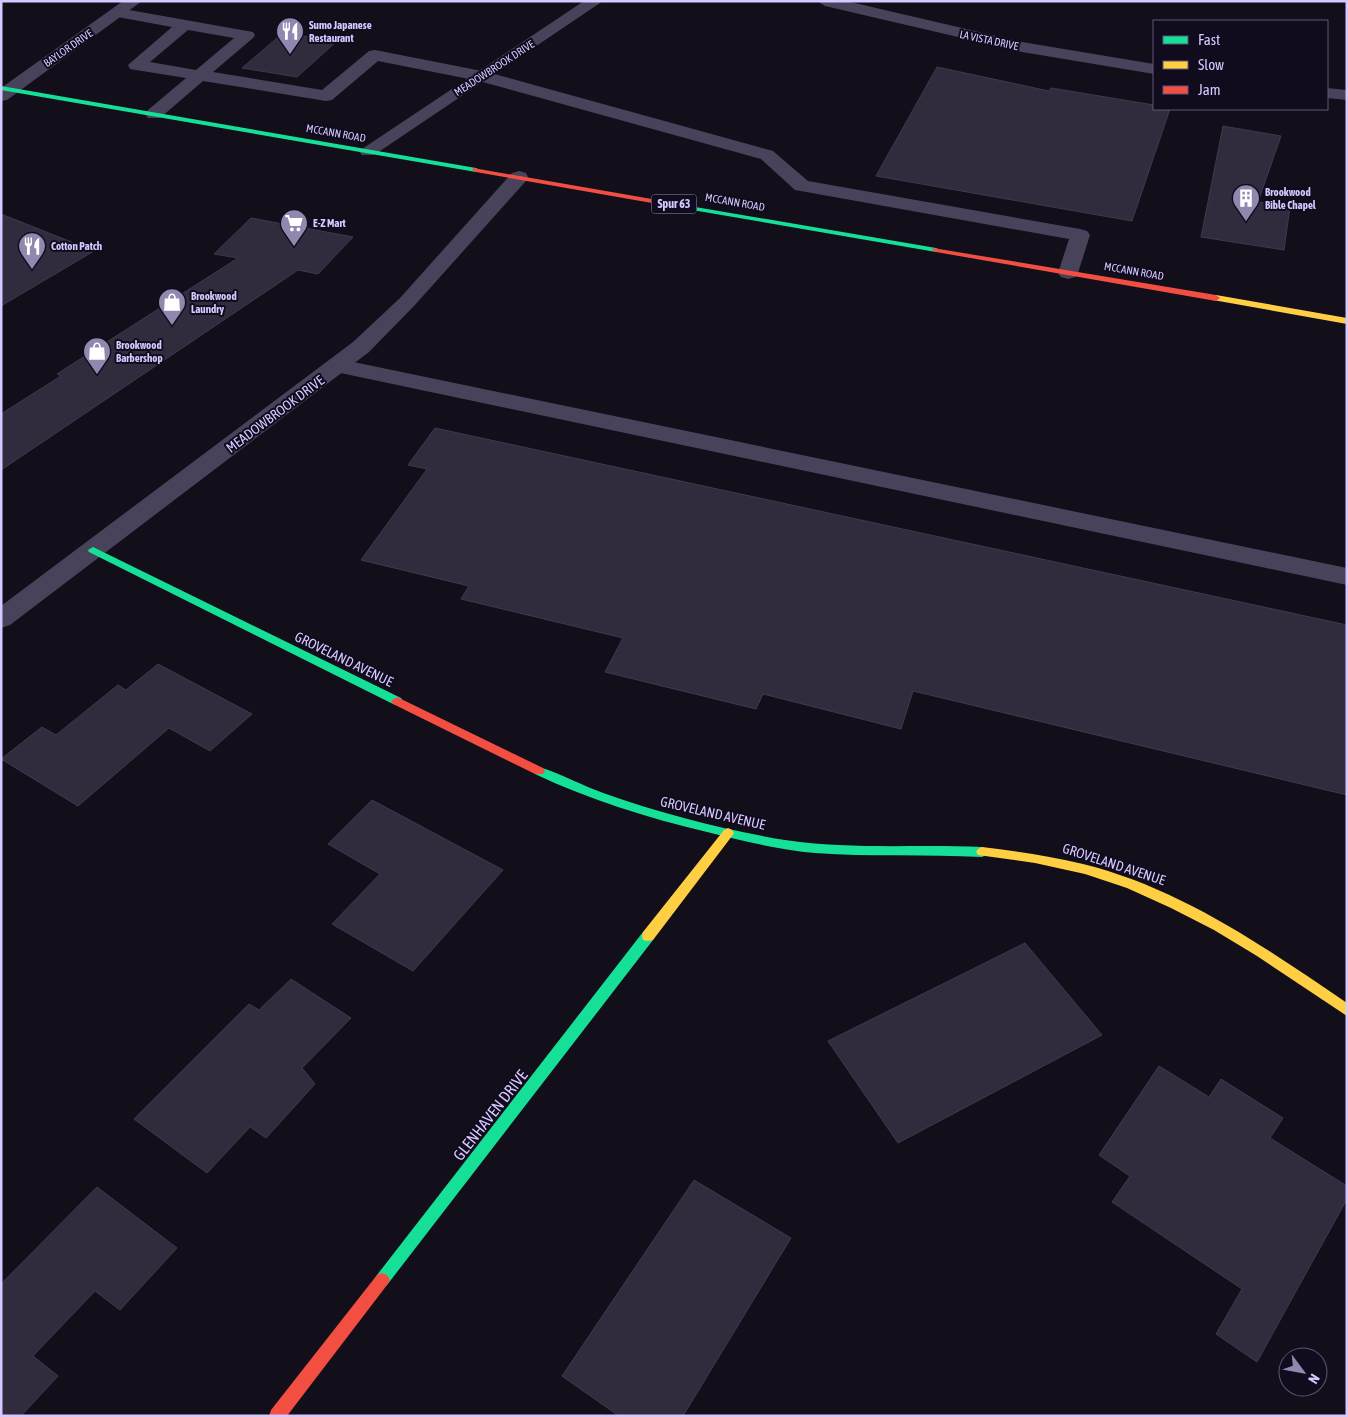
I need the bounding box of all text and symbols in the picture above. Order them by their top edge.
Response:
restaurant icon: Sumo Japanese Restaurant [275,16,305,55]
place label: Sumo Japanese Restaurant [309,19,372,44]
legend [1153,20,1328,110]
street label: BAYLOR DRIVE [41,27,95,69]
street label: LA VISTA DRIVE [959,28,1020,52]
text: Fast [1198,31,1220,48]
street label: MEADOWBROOK DRIVE [452,38,536,98]
text: Slow [1198,56,1224,73]
text: Jam [1198,81,1221,98]
street label: MCCANN ROAD [305,122,367,144]
building icon: Brookwood Bible Chapel [1231,183,1261,222]
place label: Brookwood Bible Chapel [1265,186,1317,211]
street label: MCCANN ROAD [704,191,766,213]
road number: Spur 63 [652,194,696,213]
supermarket icon: E-Z Mart [279,208,309,247]
place label: E-Z Mart [313,217,347,229]
restaurant icon: Cotton Patch [17,231,47,270]
place label: Cotton Patch [51,240,102,252]
street label: MCCANN ROAD [1103,260,1165,282]
shop icon: Brookwood Laundry [157,287,187,326]
place label: Brookwood Laundry [191,290,237,315]
shop icon: Brookwood Barbershop [82,336,112,375]
place label: Brookwood Barbershop [116,339,163,364]
street label: MEADOWBROOK DRIVE [223,372,327,456]
street label: GROVELAND AVENUE [292,628,396,690]
street label: GROVELAND AVENUE [659,793,767,833]
street label: GROVELAND AVENUE [1060,840,1168,888]
street label: GLENHAVEN DRIVE [449,1066,531,1164]
north arrow [1278,1347,1328,1397]
text: N [1305,1371,1323,1387]

